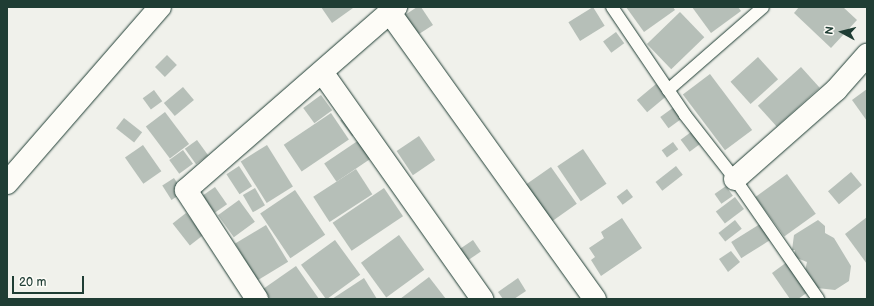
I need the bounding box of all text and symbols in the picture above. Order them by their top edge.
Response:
north arrow [822,12,862,52]
text: N [823,26,837,35]
scale bar [14,268,86,294]
text: 20 m [19,275,46,290]

